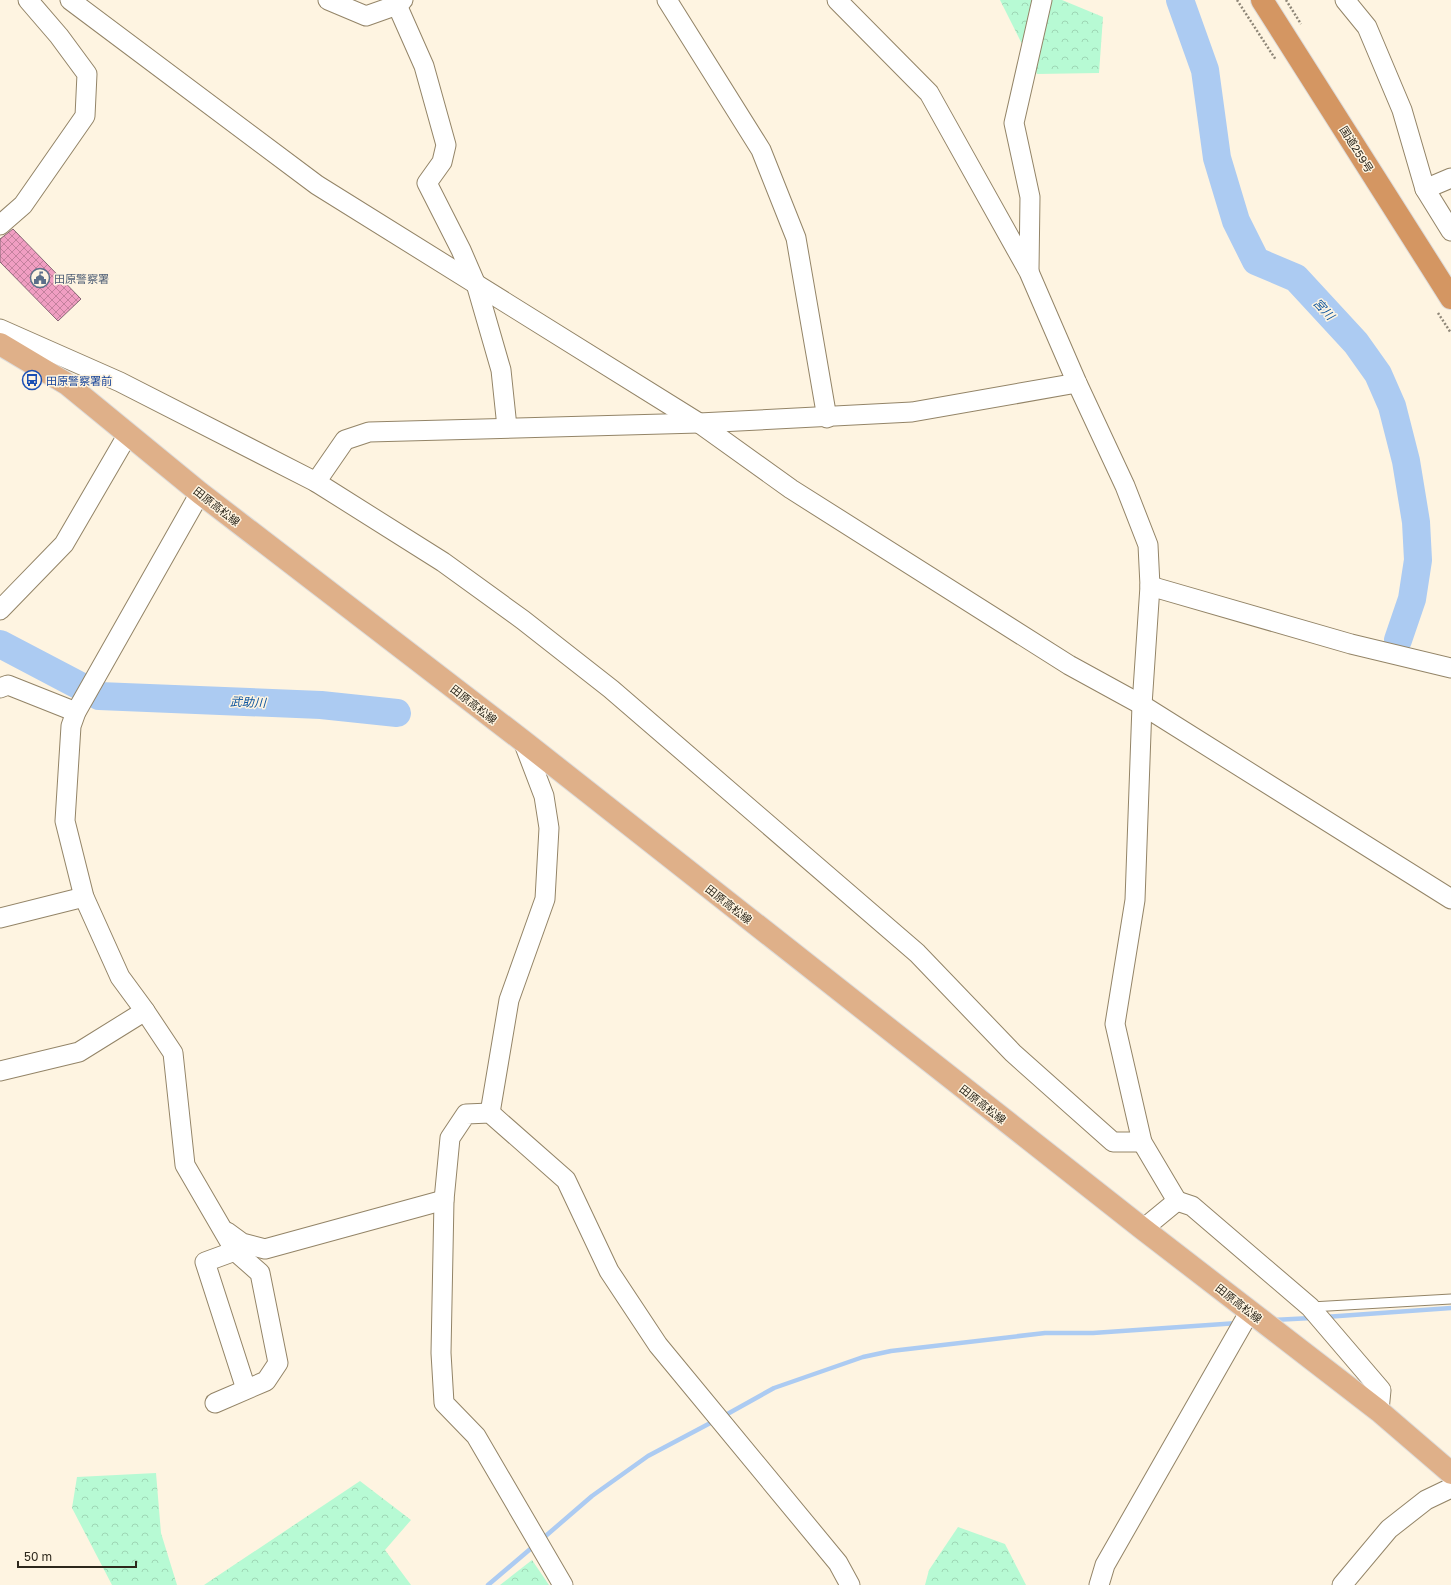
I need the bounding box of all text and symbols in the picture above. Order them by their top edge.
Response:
street label: 国道259号 [1338,123,1376,175]
public building icon: 田原警察署 [29,267,51,289]
place label: 田原警察署 [54,272,109,285]
water label: 宮川 [1310,295,1339,324]
bus stop icon: 田原警察署前 [21,369,43,391]
place label: 田原警察署前 [46,374,112,387]
street label: 田原高松線 [191,484,243,528]
street label: 田原高松線 [448,682,500,726]
water label: 武助川 [230,694,268,710]
street label: 田原高松線 [703,882,755,926]
street label: 田原高松線 [957,1082,1009,1126]
street label: 田原高松線 [1213,1281,1265,1325]
scale bar [18,1543,136,1569]
text: 50 m [24,1549,52,1564]

